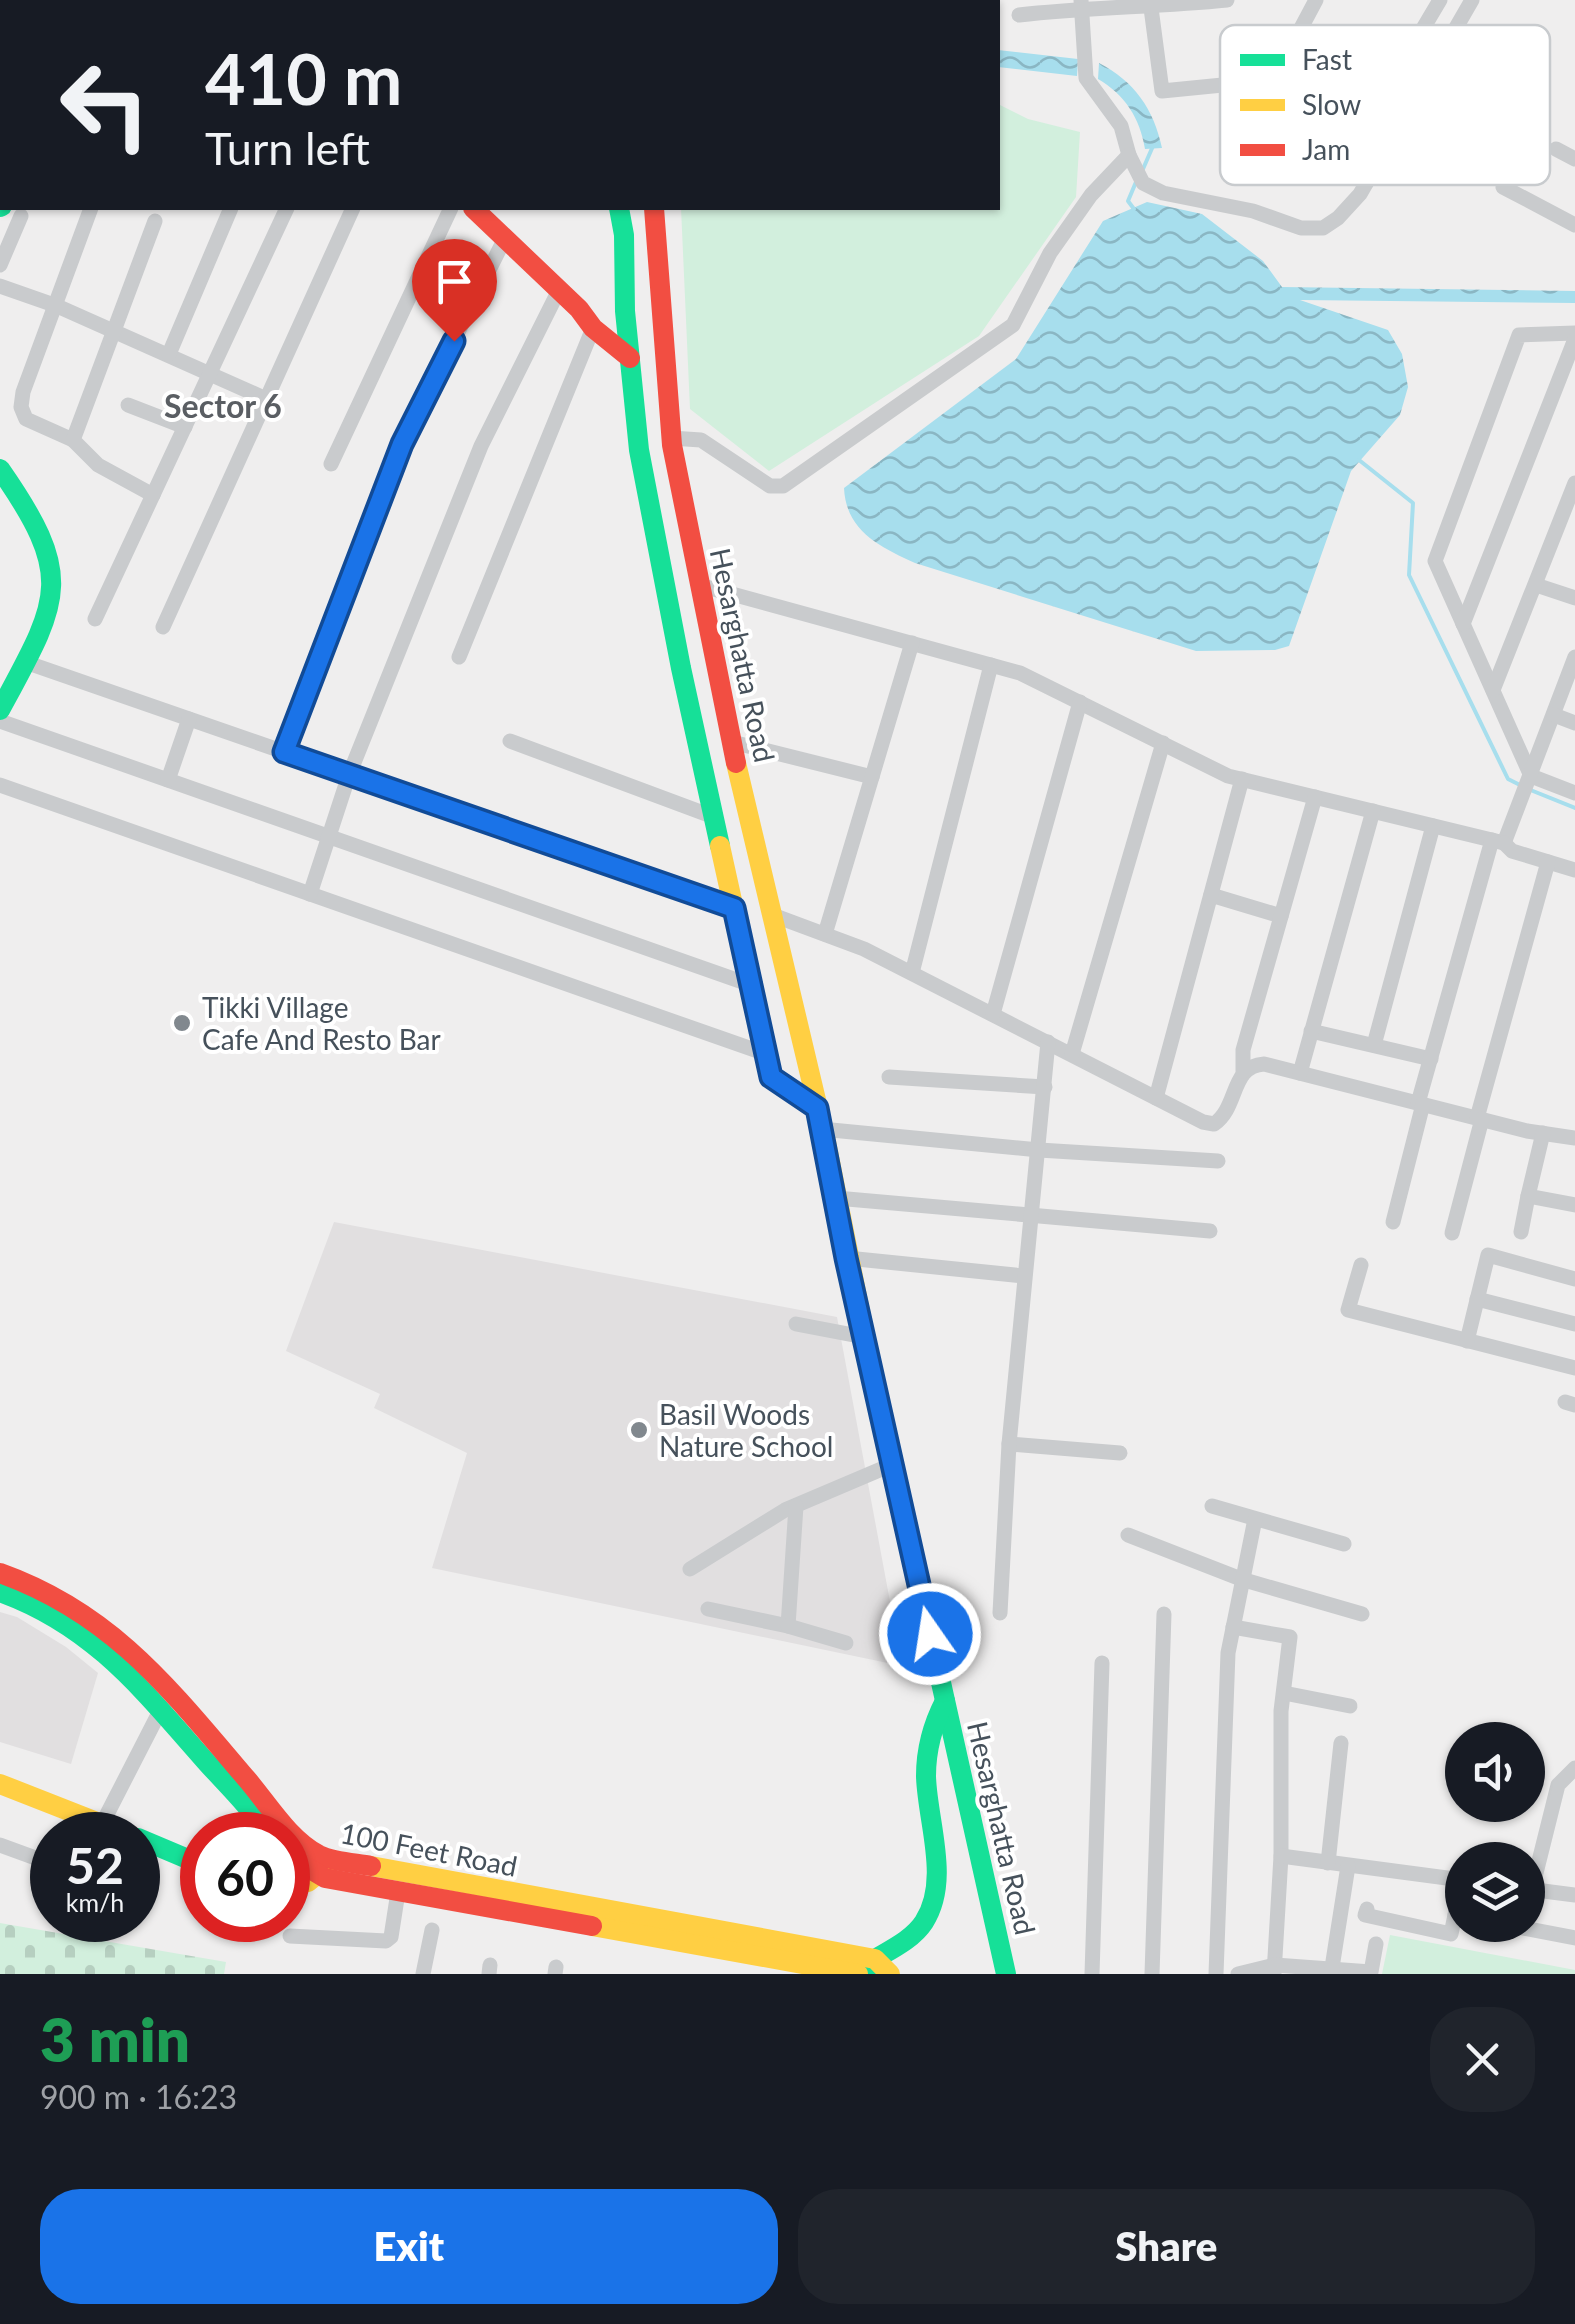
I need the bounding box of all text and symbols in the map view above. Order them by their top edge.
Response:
legend [1220,25,1550,185]
text: 410 m [205,36,402,120]
icon: left [40,40,170,170]
text: Fast [1302,42,1352,76]
text: Slow [1302,87,1361,121]
text: Turn left [205,121,370,175]
text: Jam [1302,132,1350,166]
pin [412,239,497,342]
icon: arrive [427,254,482,309]
district label: Sector 6 [164,386,282,425]
street label: Hesarghatta Road [704,545,782,765]
place label: Tikki Village Cafe And Resto Bar [202,990,441,1056]
marker: Tikki Village Cafe And Resto Bar [171,1012,193,1034]
place label: Basil Woods Nature School [659,1397,833,1463]
marker: Basil Woods Nature School [628,1419,650,1441]
position arrow [878,1582,982,1686]
street label: Hesarghatta Road [961,1718,1043,1938]
map controls [1445,1722,1545,1942]
button: sound [1445,1722,1545,1822]
speed limit sign: 60 [180,1812,310,1942]
street label: 100 Feet Road [338,1815,520,1883]
text: 52 [66,1835,124,1895]
button: layers [1445,1842,1545,1942]
text: km/h [66,1887,124,1917]
text: 3 min [40,2003,190,2075]
button: close [1430,2007,1535,2112]
text: 900 m · 16:23 [40,2077,237,2116]
button: Exit [40,2189,778,2304]
button: Share [798,2189,1535,2304]

